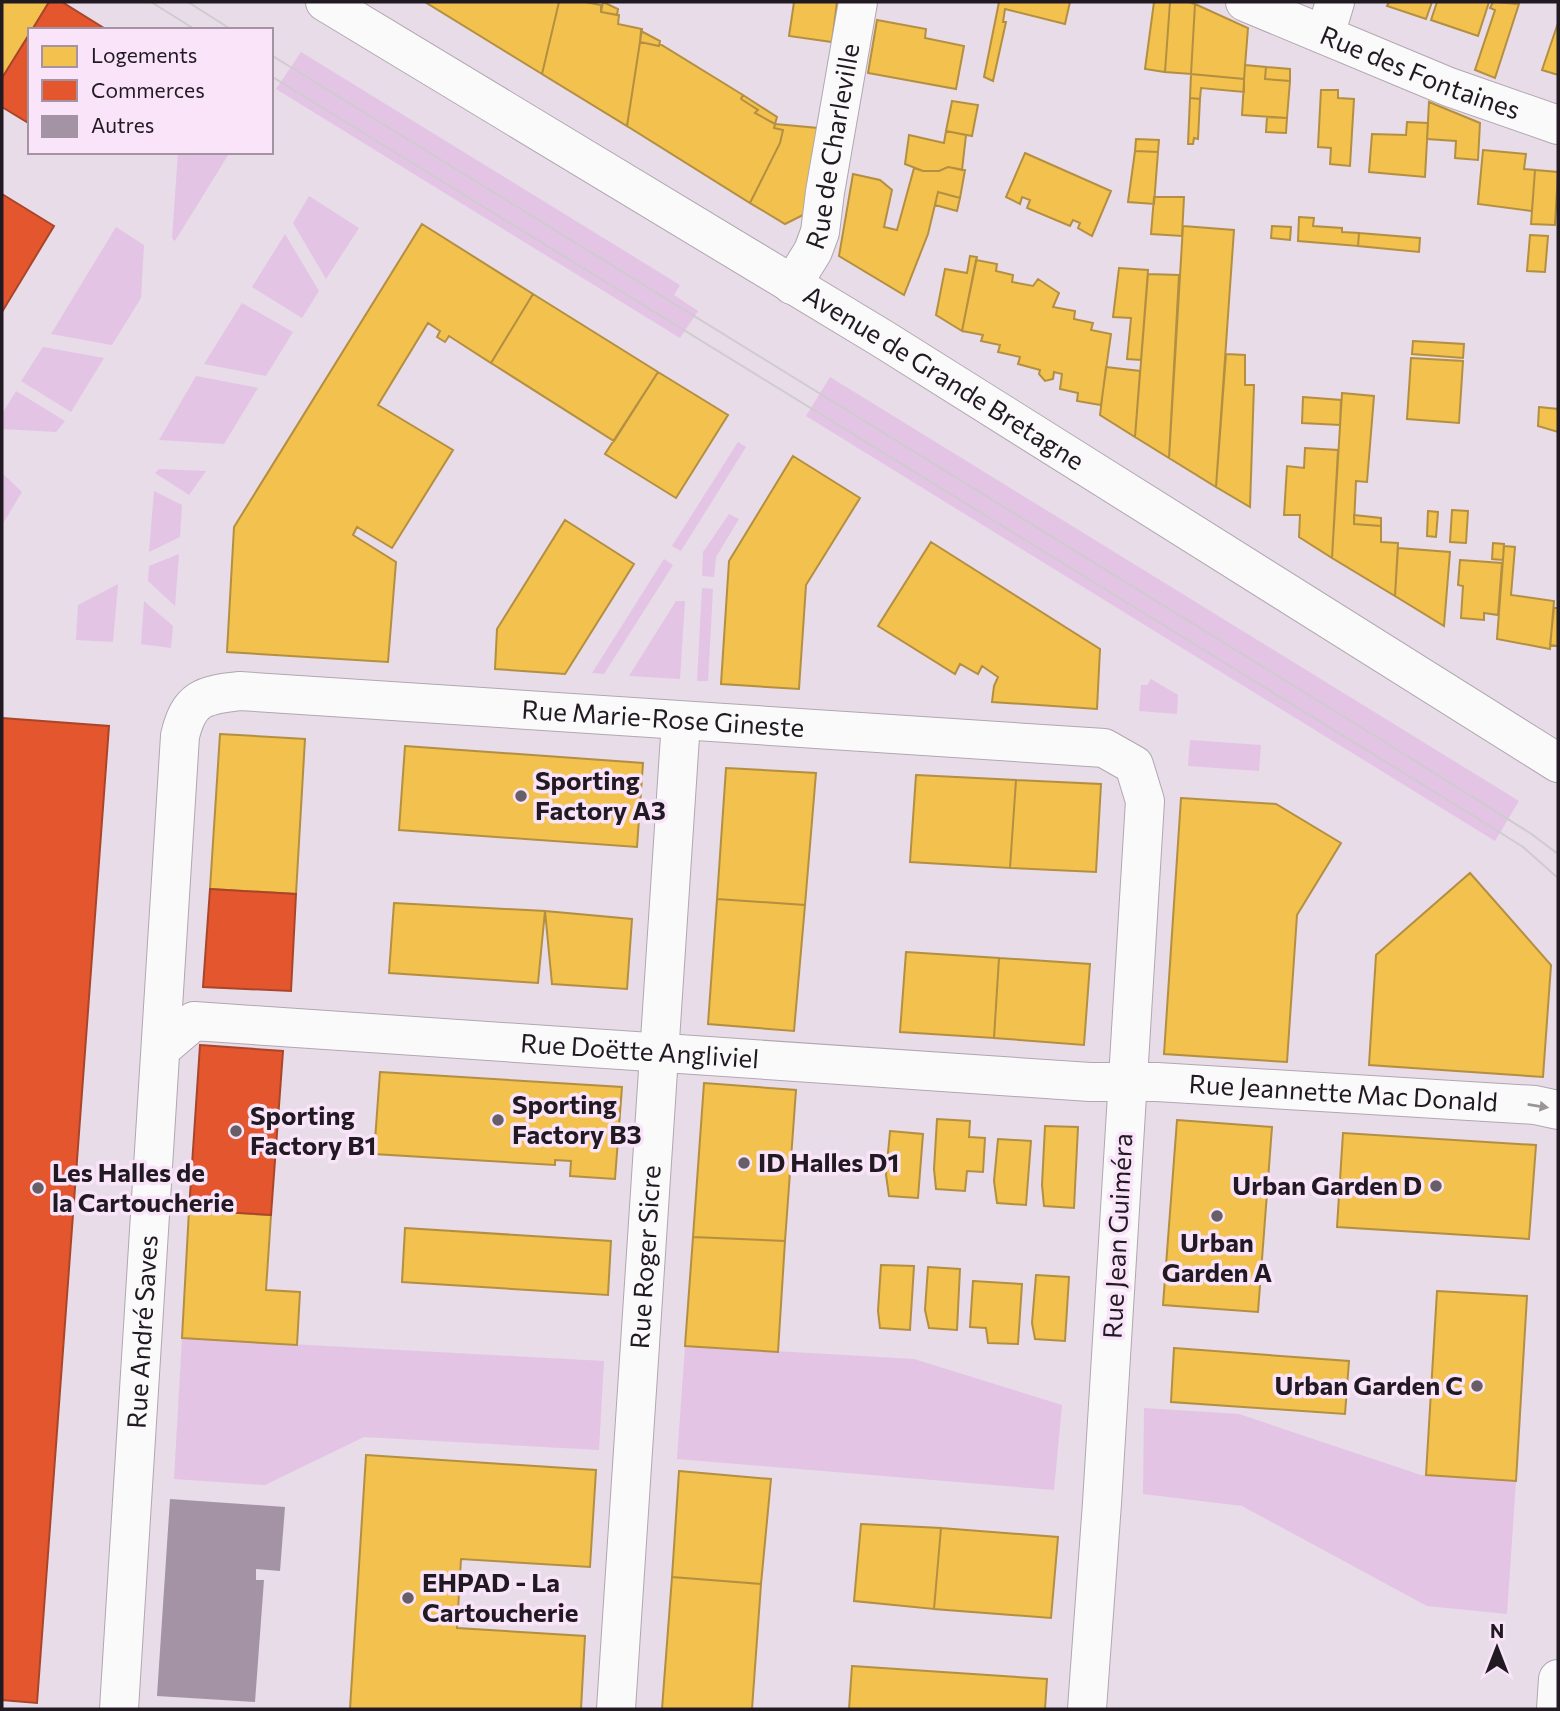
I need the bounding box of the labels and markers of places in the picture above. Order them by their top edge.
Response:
place label: Sporting Factory A3 [535,764,666,825]
marker: Sporting Factory A3 [513,788,529,804]
place label: Sporting Factory B3 [512,1088,642,1149]
place label: Sporting Factory B1 [250,1099,376,1160]
marker: Sporting Factory B3 [490,1112,506,1128]
marker: Sporting Factory B1 [228,1123,244,1139]
place label: ID Halles D1 [758,1146,899,1177]
marker: ID Halles D1 [736,1155,752,1171]
place label: Les Halles de la Cartoucherie [52,1156,234,1217]
place label: Urban Garden D [1232,1169,1422,1200]
marker: Urban Garden D [1428,1178,1444,1194]
marker: Les Halles de la Cartoucherie [30,1180,46,1196]
marker: Urban Garden A [1209,1208,1225,1224]
place label: Urban Garden A [1162,1226,1273,1287]
place label: Urban Garden C [1275,1369,1463,1400]
marker: Urban Garden C [1469,1378,1485,1394]
place label: EHPAD - La Cartoucherie [422,1566,578,1627]
marker: EHPAD - La Cartoucherie [400,1590,416,1606]

